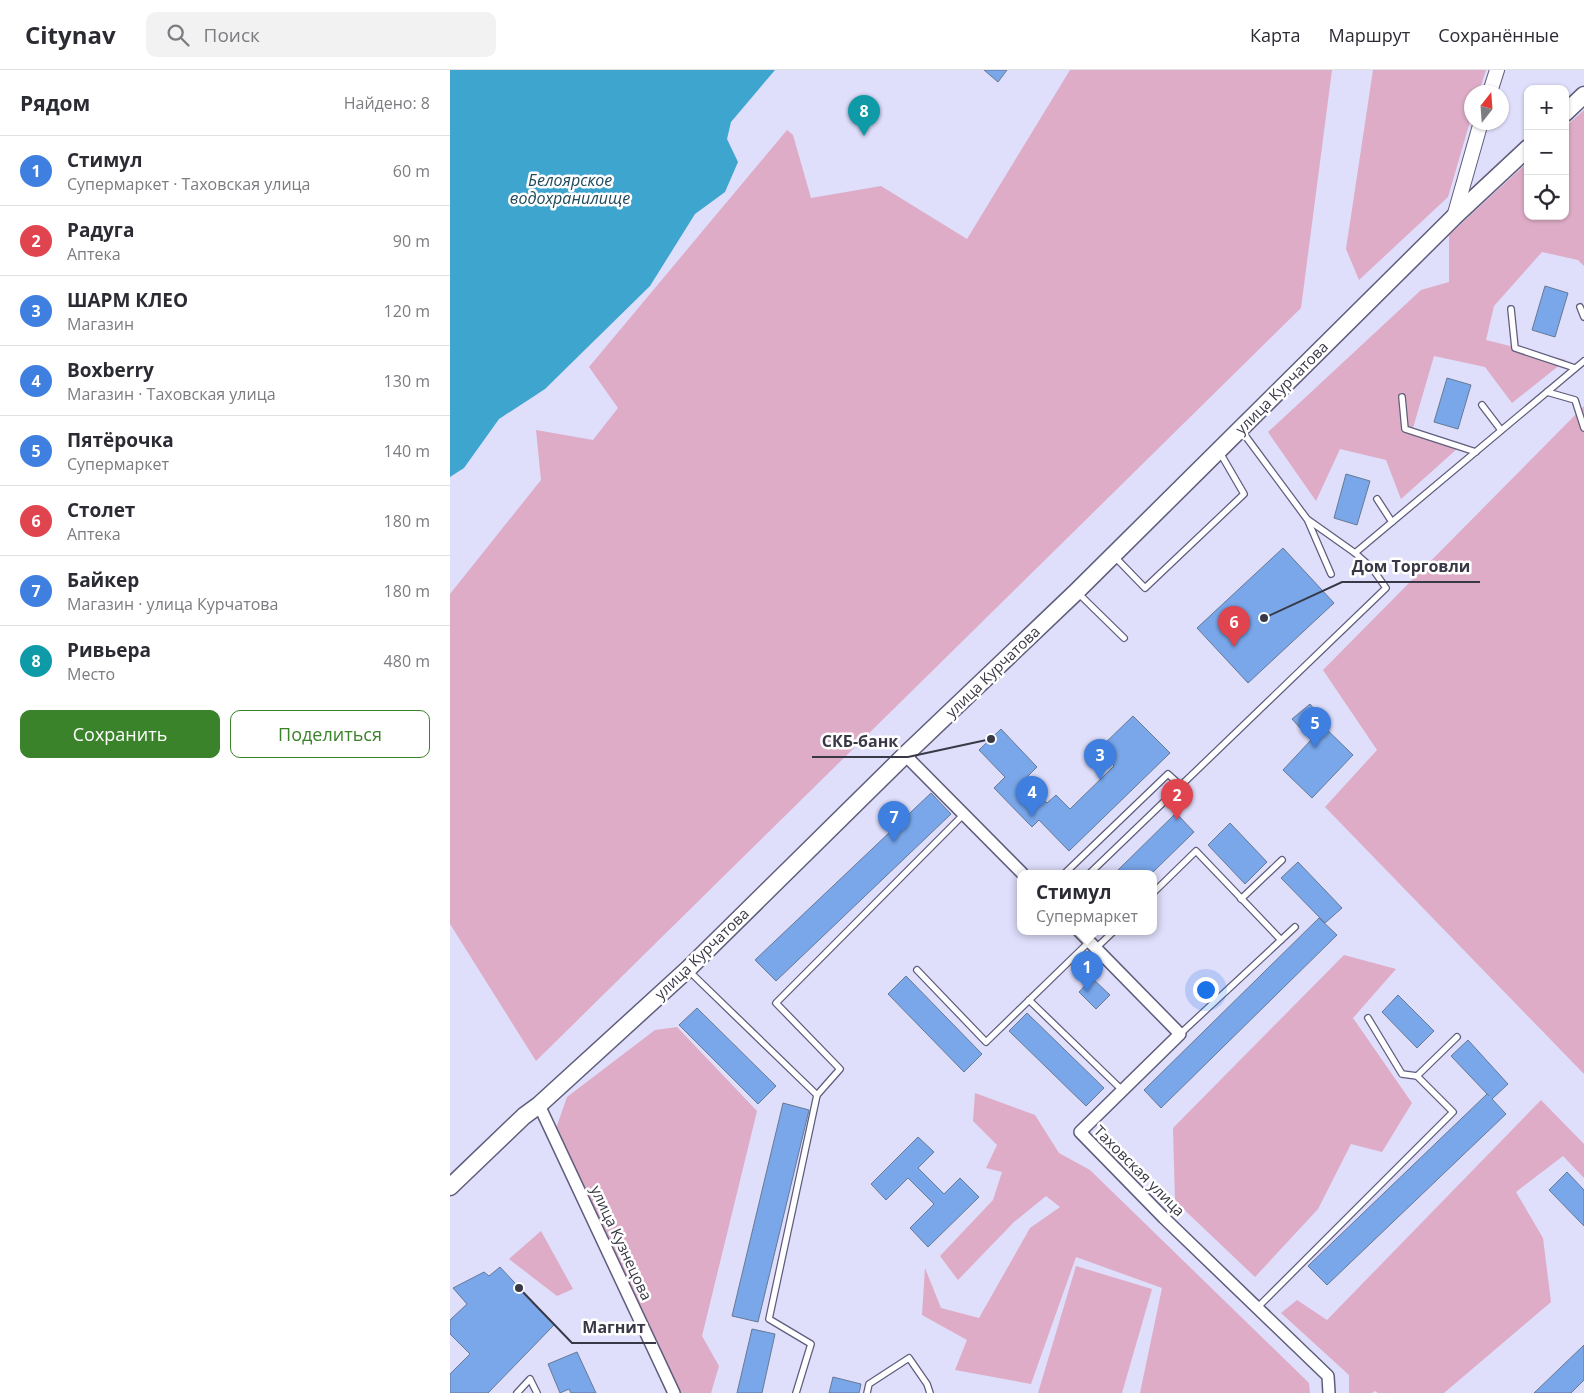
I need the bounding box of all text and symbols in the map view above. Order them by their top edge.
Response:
search box [146,12,496,57]
text: Citynav [25,18,116,51]
icon: search [164,21,192,49]
text: Поиск [204,22,260,48]
text: Карта [1250,23,1300,47]
text: Маршрут [1328,23,1410,47]
text: Сохранённые [1438,23,1559,47]
north arrow [1464,85,1509,130]
map controls [1524,85,1569,220]
button: + [1524,85,1569,130]
text: Рядом [20,89,90,117]
text: Найдено: 8 [344,92,430,114]
pin: 8 [848,95,880,136]
button: − [1524,130,1569,175]
text: Стимул [67,147,142,173]
text: 1 [31,160,41,182]
text: 60 m [393,160,430,182]
water label: Белоярское водохранилище [510,169,630,209]
text: Супермаркет · Таховская улица [67,173,310,195]
button: locate [1524,175,1569,220]
text: Радуга [67,217,134,243]
text: 2 [31,230,41,252]
text: 90 m [393,230,430,252]
text: Аптека [67,243,121,265]
text: ШАРМ КЛЕО [67,287,188,313]
text: 3 [31,300,41,322]
text: 120 m [384,300,430,322]
text: Магазин [67,313,134,335]
street label: улица Курчатова [1231,337,1332,438]
text: Boxberry [67,357,154,383]
text: 4 [31,370,41,392]
text: 130 m [384,370,430,392]
text: Магазин · Таховская улица [67,383,276,405]
text: Пятёрочка [67,427,174,453]
text: 5 [31,440,41,462]
text: 140 m [384,440,430,462]
text: Супермаркет [67,453,169,475]
text: Столет [67,497,135,523]
text: 6 [31,510,41,532]
text: 180 m [384,510,430,532]
text: Аптека [67,523,121,545]
callout: Дом Торговли [1342,551,1480,582]
text: Дом Торговли [1352,555,1470,577]
text: Байкер [67,567,139,593]
text: 7 [31,580,41,602]
text: 180 m [384,580,430,602]
text: Магазин · улица Курчатова [67,593,278,615]
pin: 6 [1218,606,1250,647]
street label: улица Курчатова [941,621,1044,721]
text: Ривьера [67,637,151,663]
text: 8 [31,650,41,672]
text: 480 m [384,650,430,672]
text: Место [67,663,115,685]
pin: 5 [1299,707,1331,748]
button: Сохранить [20,710,220,758]
button: Поделиться [230,710,430,758]
callout: СКБ-банк [812,726,908,757]
text: СКБ-банк [822,730,898,752]
pin: 3 [1084,739,1116,780]
pin: 4 [1016,776,1048,817]
pin: 2 [1161,779,1193,820]
pin: 7 [878,801,910,842]
popup [1017,870,1157,935]
text: Стимул [1036,879,1111,905]
street label: улица Курчатова [650,903,753,1003]
text: Супермаркет [1036,905,1138,927]
pin: 1 [1071,951,1103,992]
your location [1193,977,1219,1003]
street label: Таховская улица [1090,1120,1190,1220]
street label: улица Кузнецова [587,1182,657,1303]
callout: Магнит [572,1312,656,1343]
text: Магнит [582,1316,646,1338]

